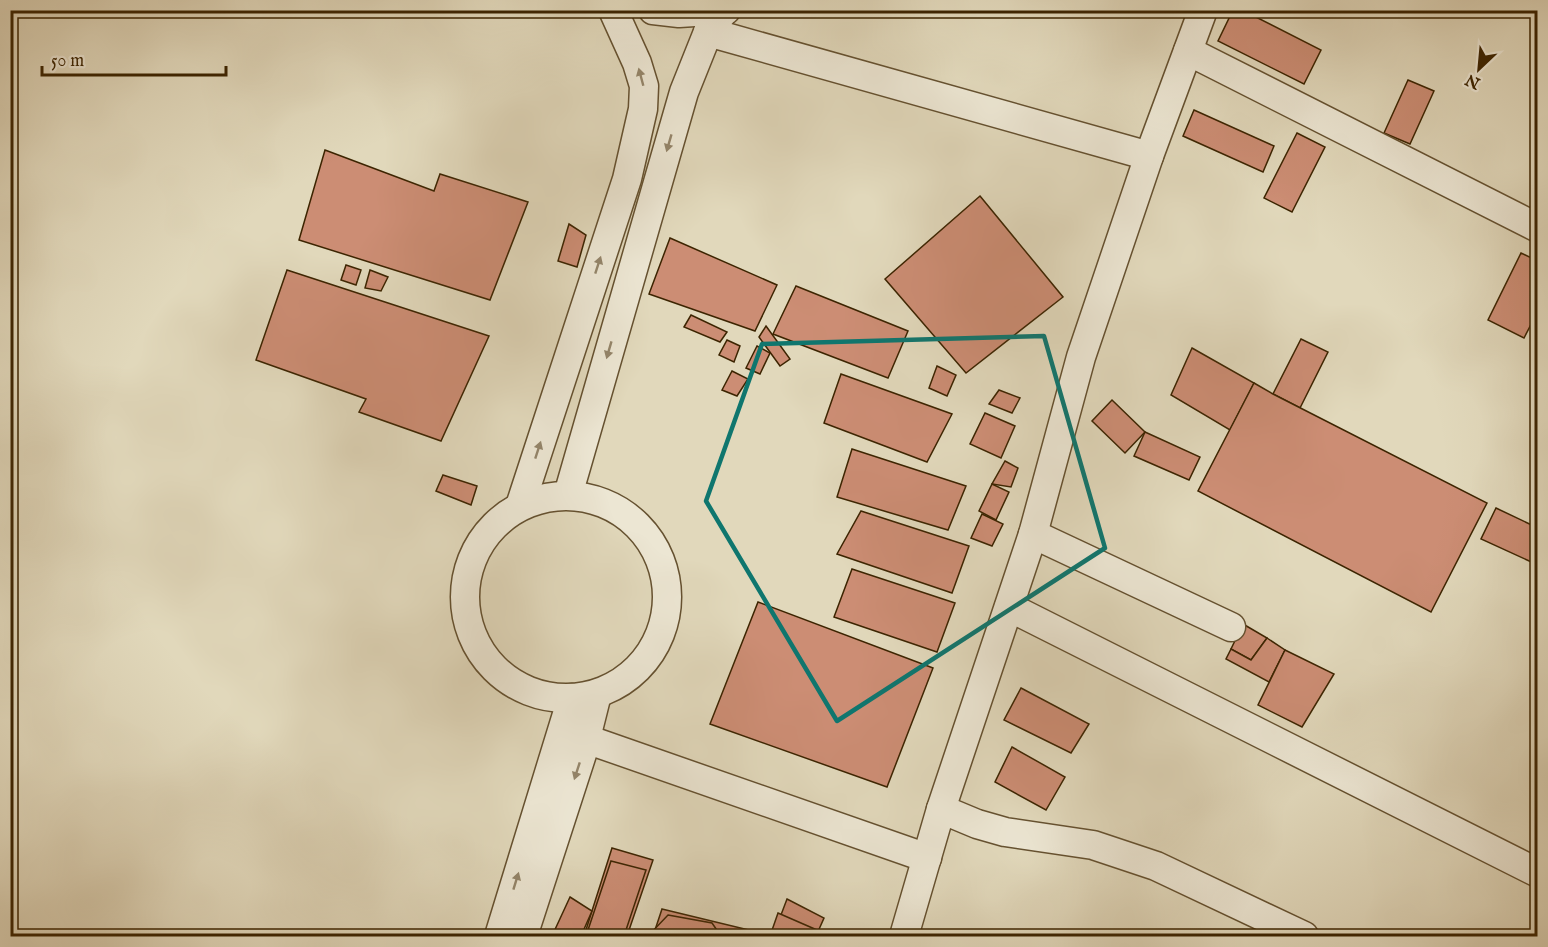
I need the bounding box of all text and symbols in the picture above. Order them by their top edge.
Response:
scale bar [42,39,226,77]
north arrow [1449,39,1509,99]
text: 50 m [51,50,84,73]
one-way arrow [636,68,645,86]
text: N [1463,69,1485,93]
one-way arrow [664,134,674,152]
one-way arrow [594,256,603,274]
one-way arrow [604,341,613,359]
one-way arrow [534,441,543,459]
one-way arrow [571,762,581,780]
one-way arrow [512,872,521,890]

